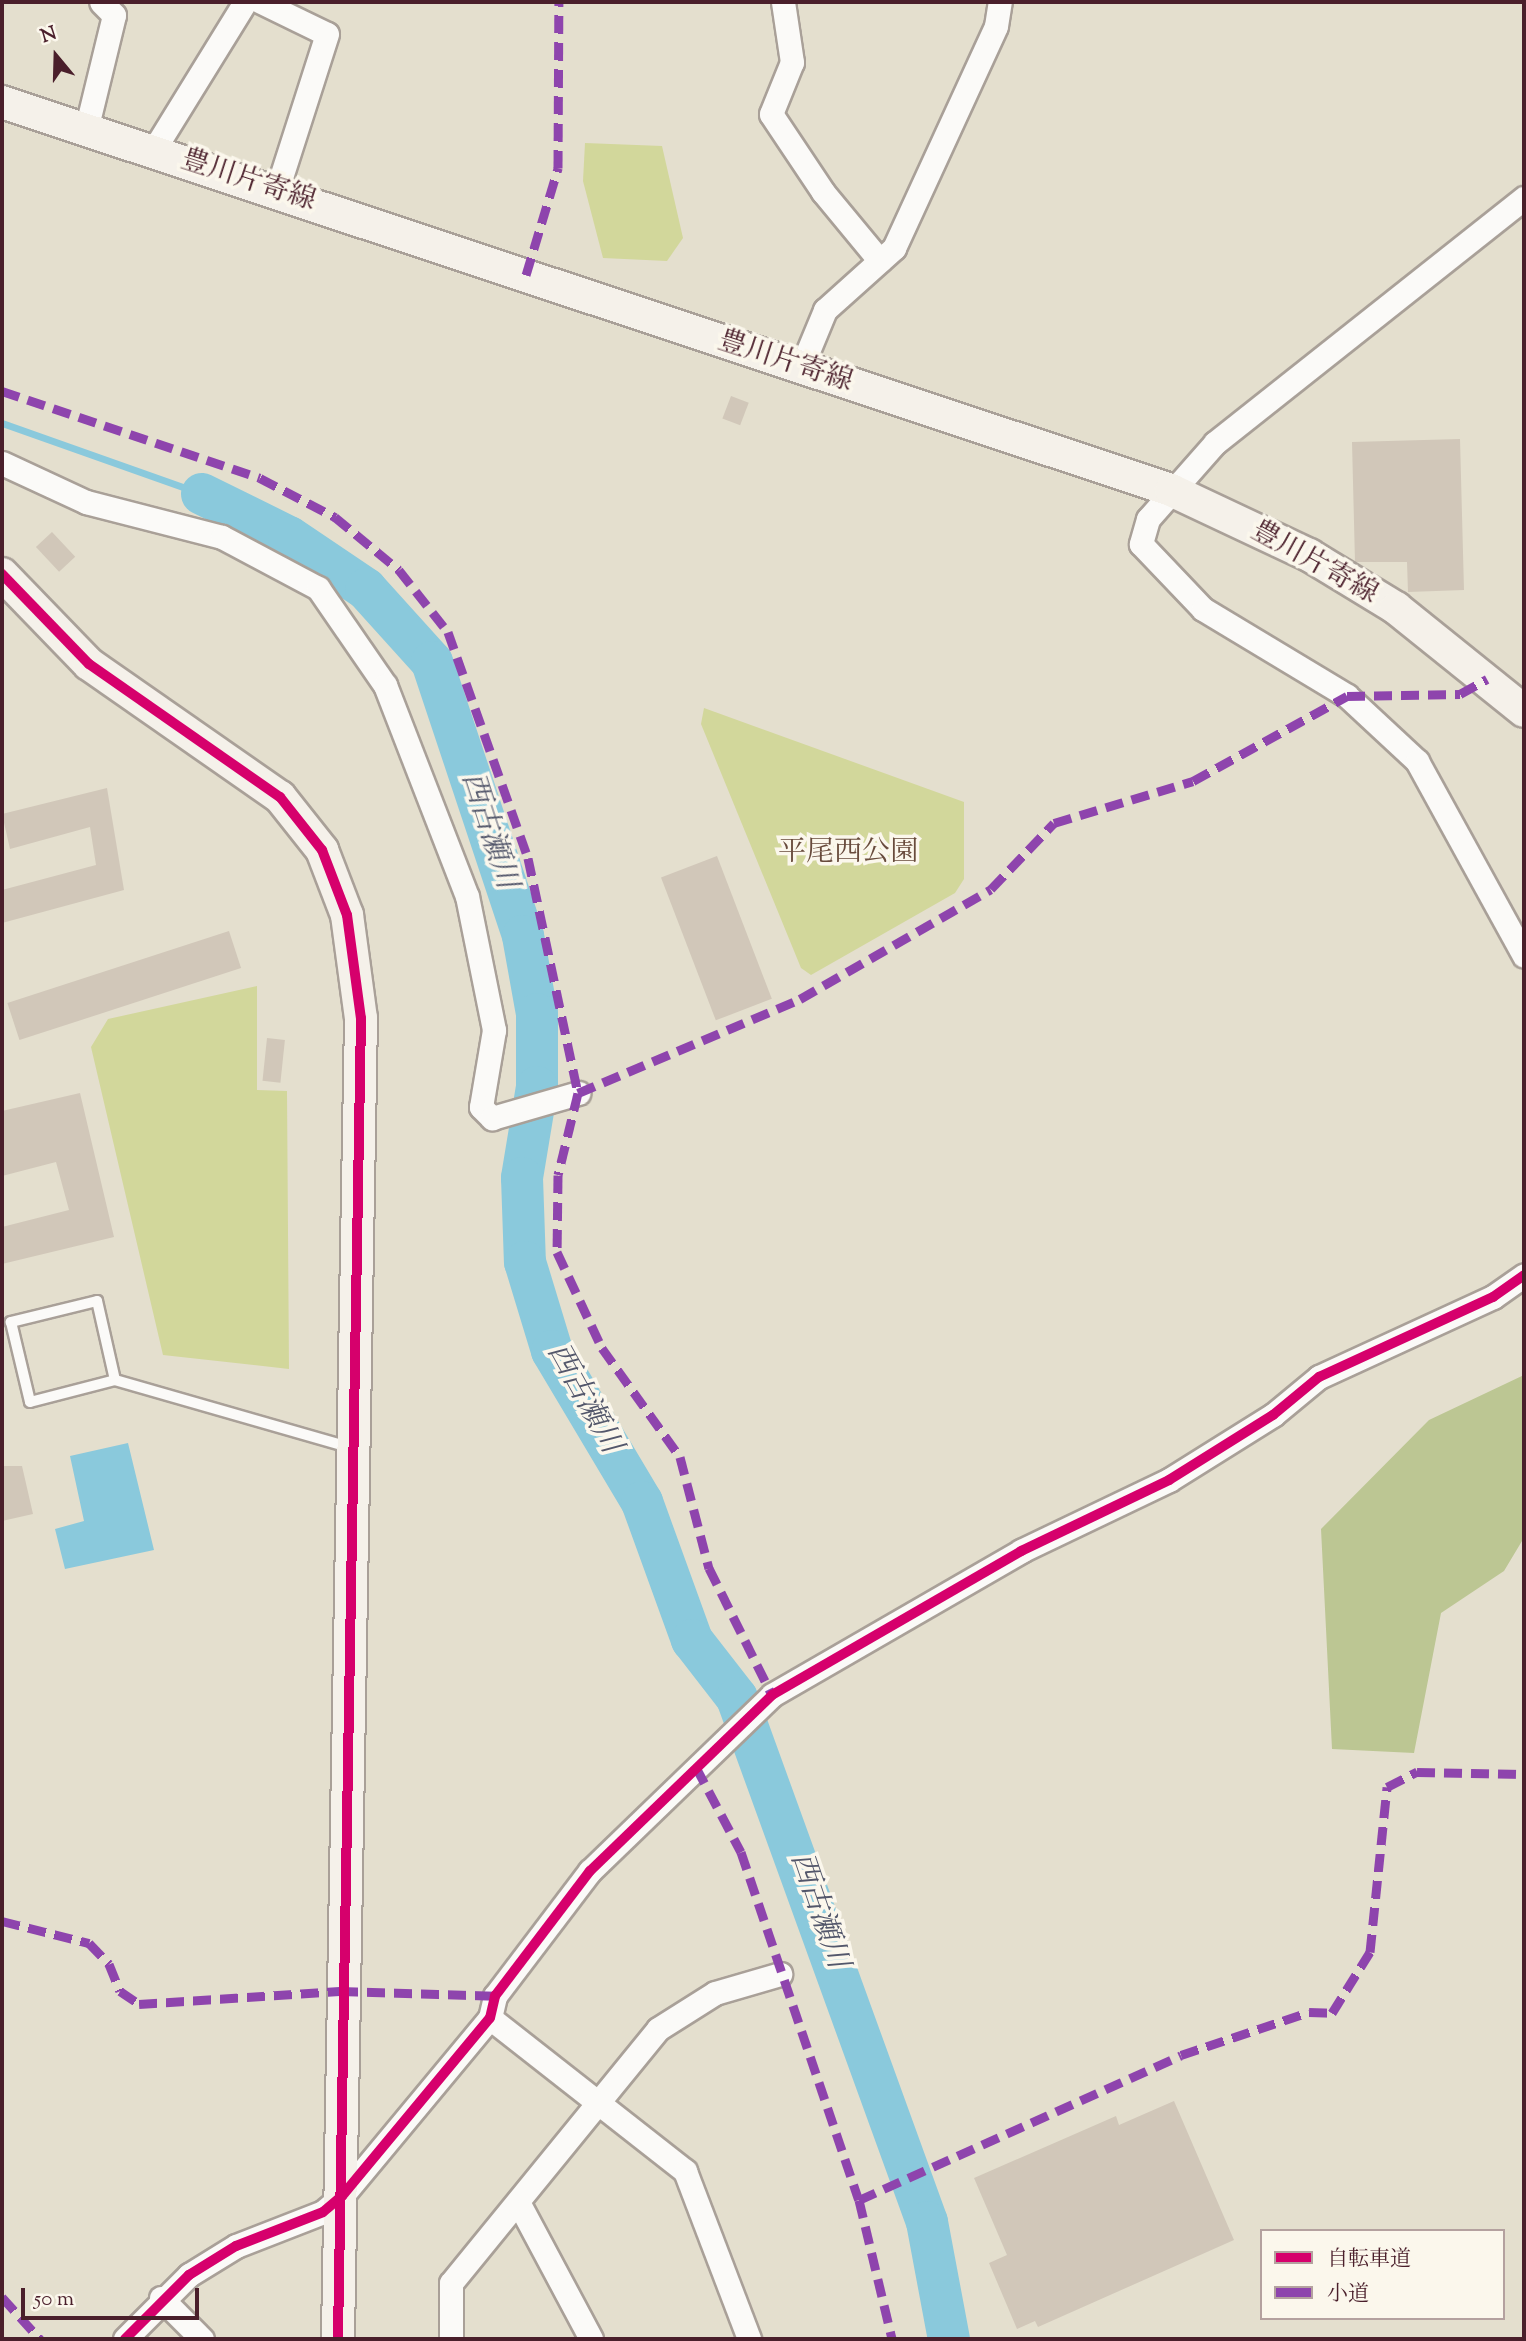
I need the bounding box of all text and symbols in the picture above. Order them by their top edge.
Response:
text: N [37,20,61,51]
north arrow [21,21,91,91]
street label: 豊川片寄線 [176,143,320,219]
street label: 豊川片寄線 [713,324,857,400]
street label: 豊川片寄線 [1245,514,1383,612]
water label: 西古瀬川 [452,768,524,894]
park label: 平尾西公園 [778,836,918,870]
water label: 西古瀬川 [538,1338,628,1460]
water label: 西古瀬川 [781,1848,855,1974]
legend [1260,2229,1505,2320]
text: 自転車道 [1327,2245,1411,2275]
scale bar [24,2274,203,2318]
text: 小道 [1327,2280,1369,2310]
text: 50 m [34,2285,74,2315]

